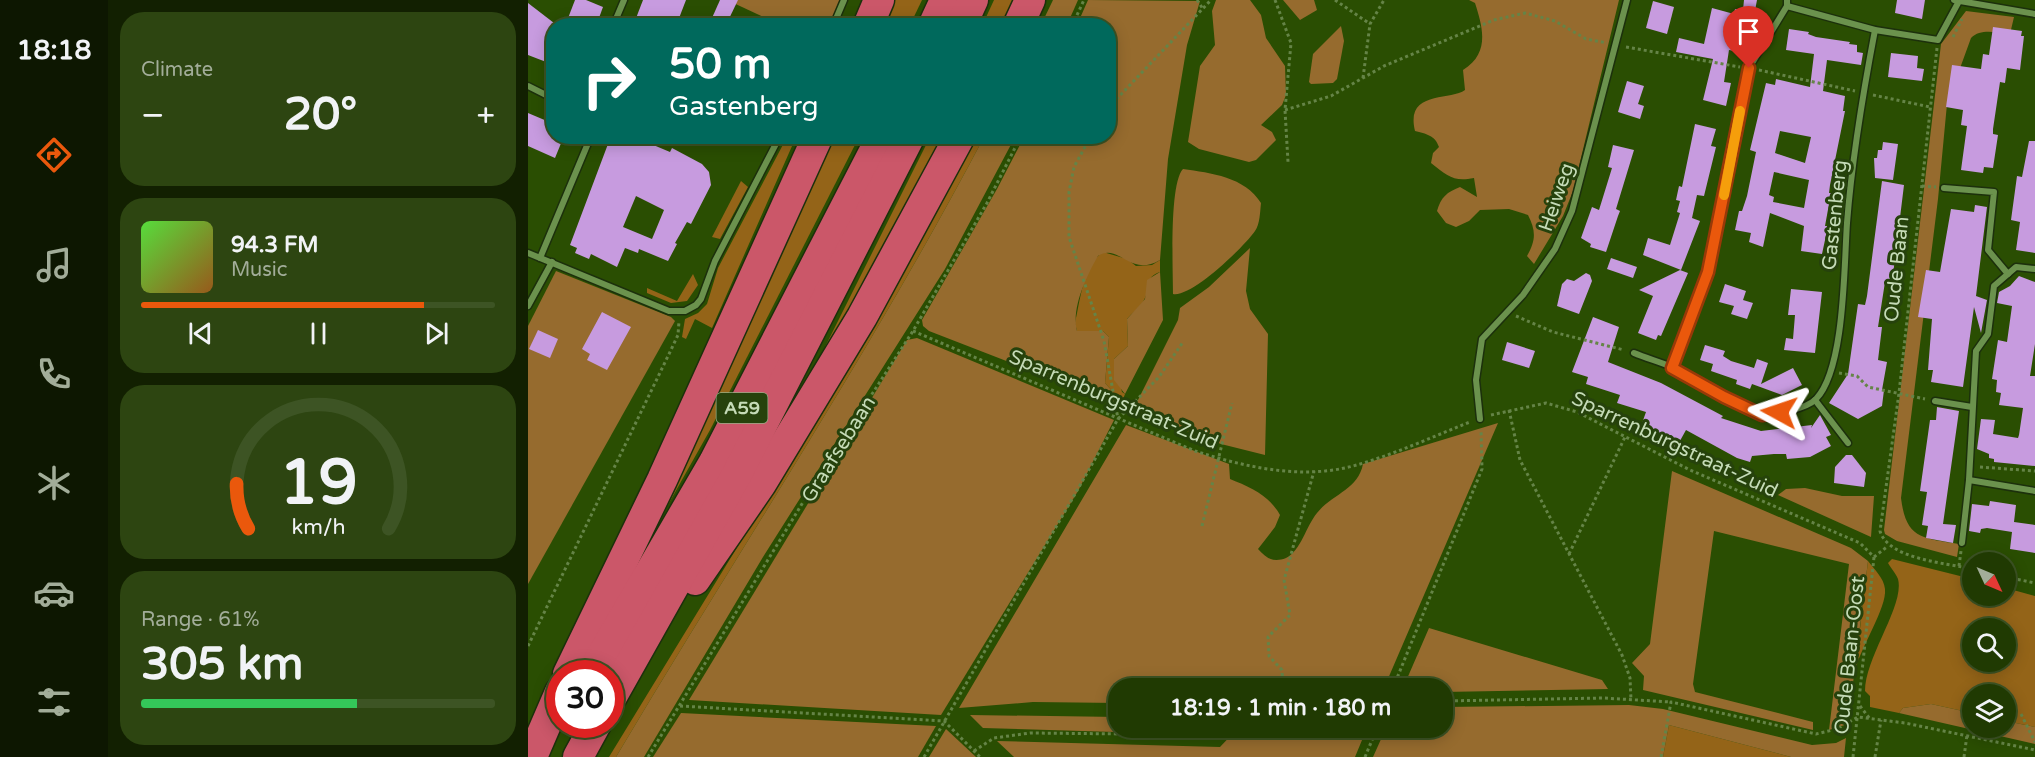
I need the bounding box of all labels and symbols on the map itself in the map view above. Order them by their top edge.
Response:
pin [1723,6,1774,68]
street label: Gastenberg [1817,159,1853,271]
street label: Heiweg [1534,160,1580,235]
street label: Oude Baan [1880,215,1914,323]
street label: Sparrenburgstraat-Zuid [1005,345,1222,455]
position arrow [1747,380,1811,444]
street label: Sparrenburgstraat-Zuid [1568,387,1781,503]
street label: Graafsebaan [797,392,881,507]
road number: A59 [716,393,768,423]
north arrow [1962,552,2016,606]
street label: Oude Baan-Oost [1830,574,1870,736]
speed limit sign: 30 [546,660,624,738]

